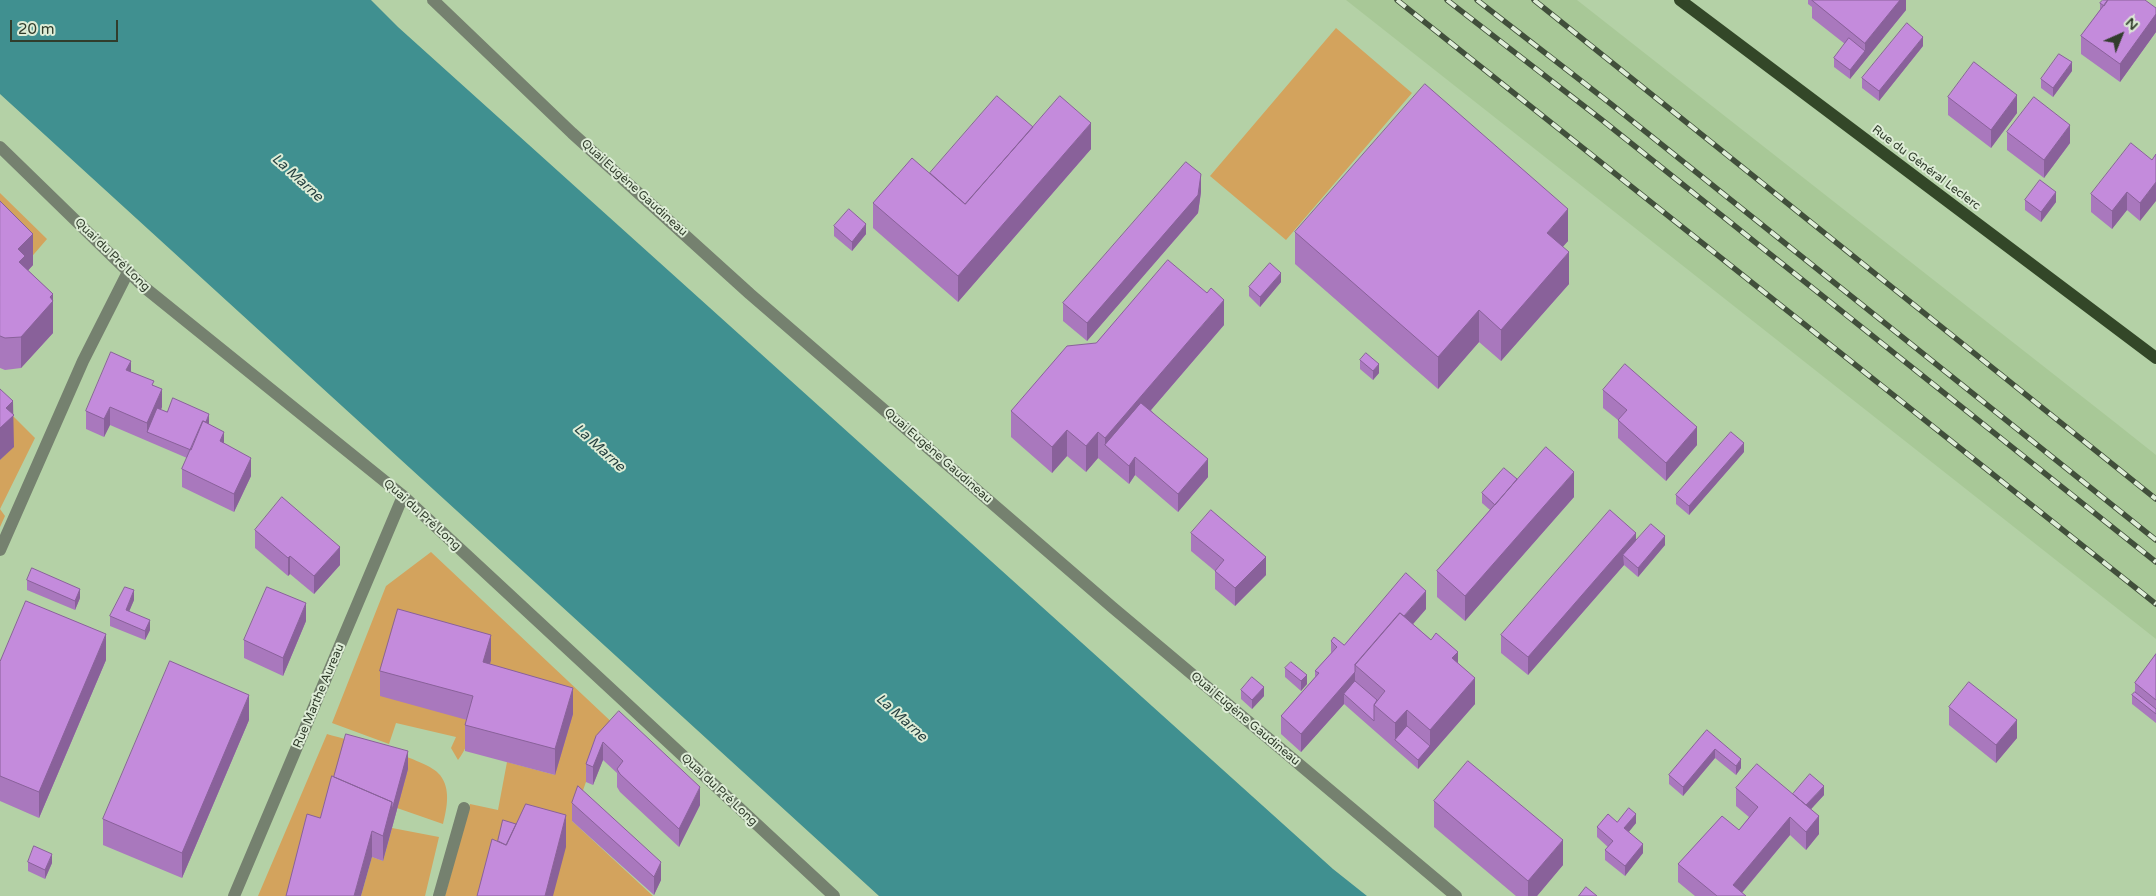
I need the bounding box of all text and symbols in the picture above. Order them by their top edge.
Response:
scale bar [12,10,120,42]
north arrow [2096,10,2146,60]
text: N [2122,14,2142,34]
text: 20 m [18,20,55,38]
street label: Rue du Général Leclerc [1869,123,1983,213]
street label: Quai Eugène Gaudineau [578,136,690,240]
water label: La Marne [268,151,326,205]
street label: Quai du Pré Long [71,215,153,295]
street label: Quai Eugène Gaudineau [881,405,995,507]
water label: La Marne [570,421,628,475]
street label: Quai du Pré Long [380,476,464,554]
street label: Rue Marthe Aureau [291,642,347,750]
street label: Quai Eugène Gaudineau [1188,669,1302,769]
water label: La Marne [872,691,930,745]
street label: Quai du Pré Long [678,751,760,829]

